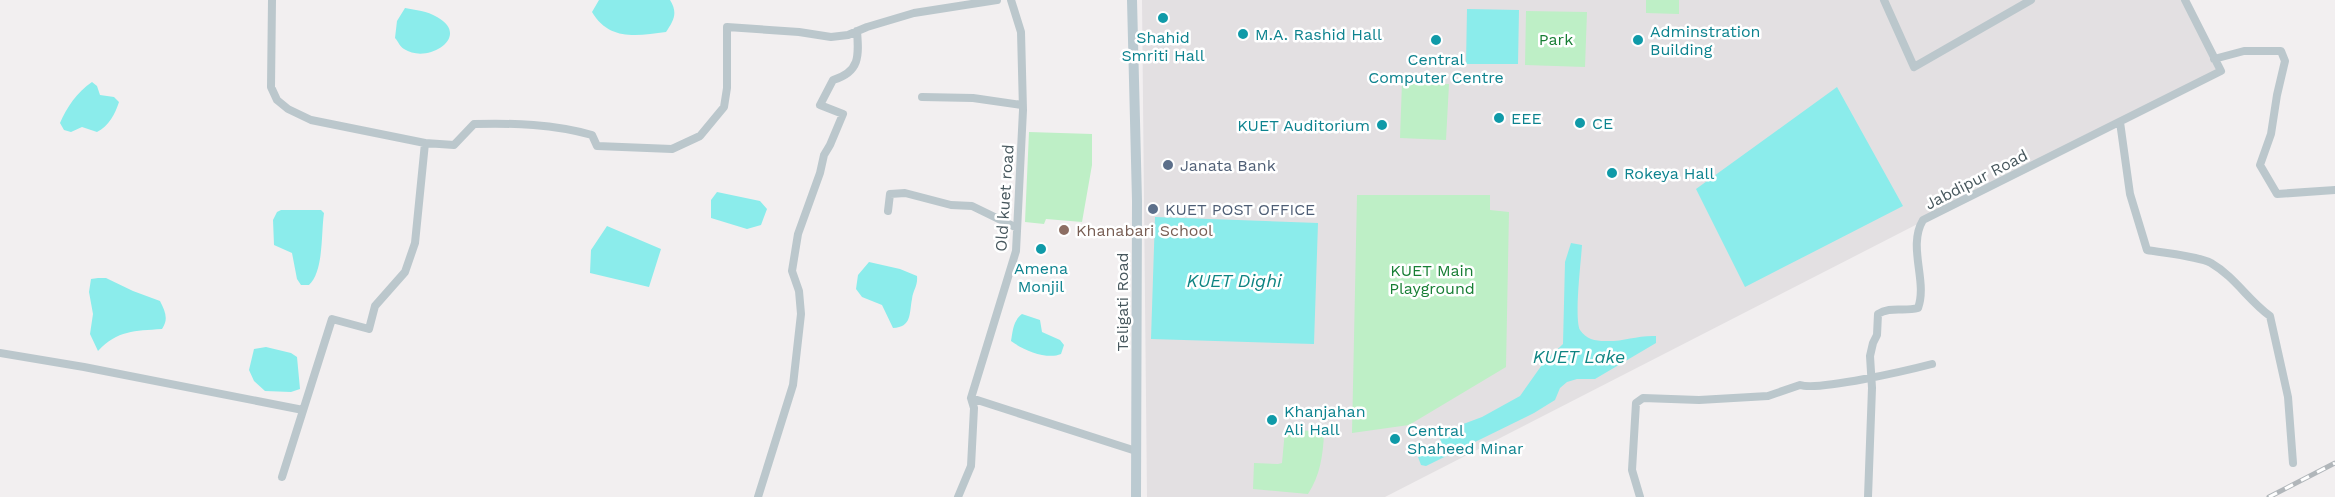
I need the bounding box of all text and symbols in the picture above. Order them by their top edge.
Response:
marker: Shahid Smriti Hall [1156,11,1170,25]
place label: Adminstration Building [1650,22,1761,59]
place label: M.A. Rashid Hall [1255,25,1382,44]
marker: M.A. Rashid Hall [1236,27,1250,41]
place label: Shahid Smriti Hall [1121,28,1205,65]
park label: Park [1539,30,1573,49]
marker: Central Computer Centre [1429,33,1443,47]
marker: Adminstration Building [1631,33,1645,47]
place label: Central Computer Centre [1368,50,1504,87]
place label: EEE [1511,109,1542,128]
marker: EEE [1492,111,1506,125]
place label: CE [1592,114,1613,133]
place label: KUET Auditorium [1237,116,1370,135]
marker: CE [1573,116,1587,130]
marker: KUET Auditorium [1375,118,1389,132]
street label: Old kuet road [991,144,1018,252]
street label: Jabdipur Road [1922,145,2031,214]
place label: Janata Bank [1180,156,1276,175]
marker: Janata Bank [1161,158,1175,172]
place label: Rokeya Hall [1624,164,1714,183]
marker: Rokeya Hall [1605,166,1619,180]
place label: KUET POST OFFICE [1165,200,1315,219]
marker: KUET POST OFFICE [1146,202,1160,216]
place label: Khanabari School [1076,221,1213,240]
marker: Khanabari School [1057,223,1071,237]
marker: Amena Monjil [1034,242,1048,256]
street label: Teligati Road [1113,252,1132,352]
place label: Amena Monjil [1014,259,1068,296]
park label: KUET Main Playground [1389,261,1475,298]
water label: KUET Dighi [1186,270,1283,291]
water label: KUET Lake [1533,346,1625,367]
place label: Khanjahan Ali Hall [1284,402,1366,439]
marker: Khanjahan Ali Hall [1265,413,1279,427]
place label: Central Shaheed Minar [1407,421,1524,458]
marker: Central Shaheed Minar [1388,432,1402,446]

